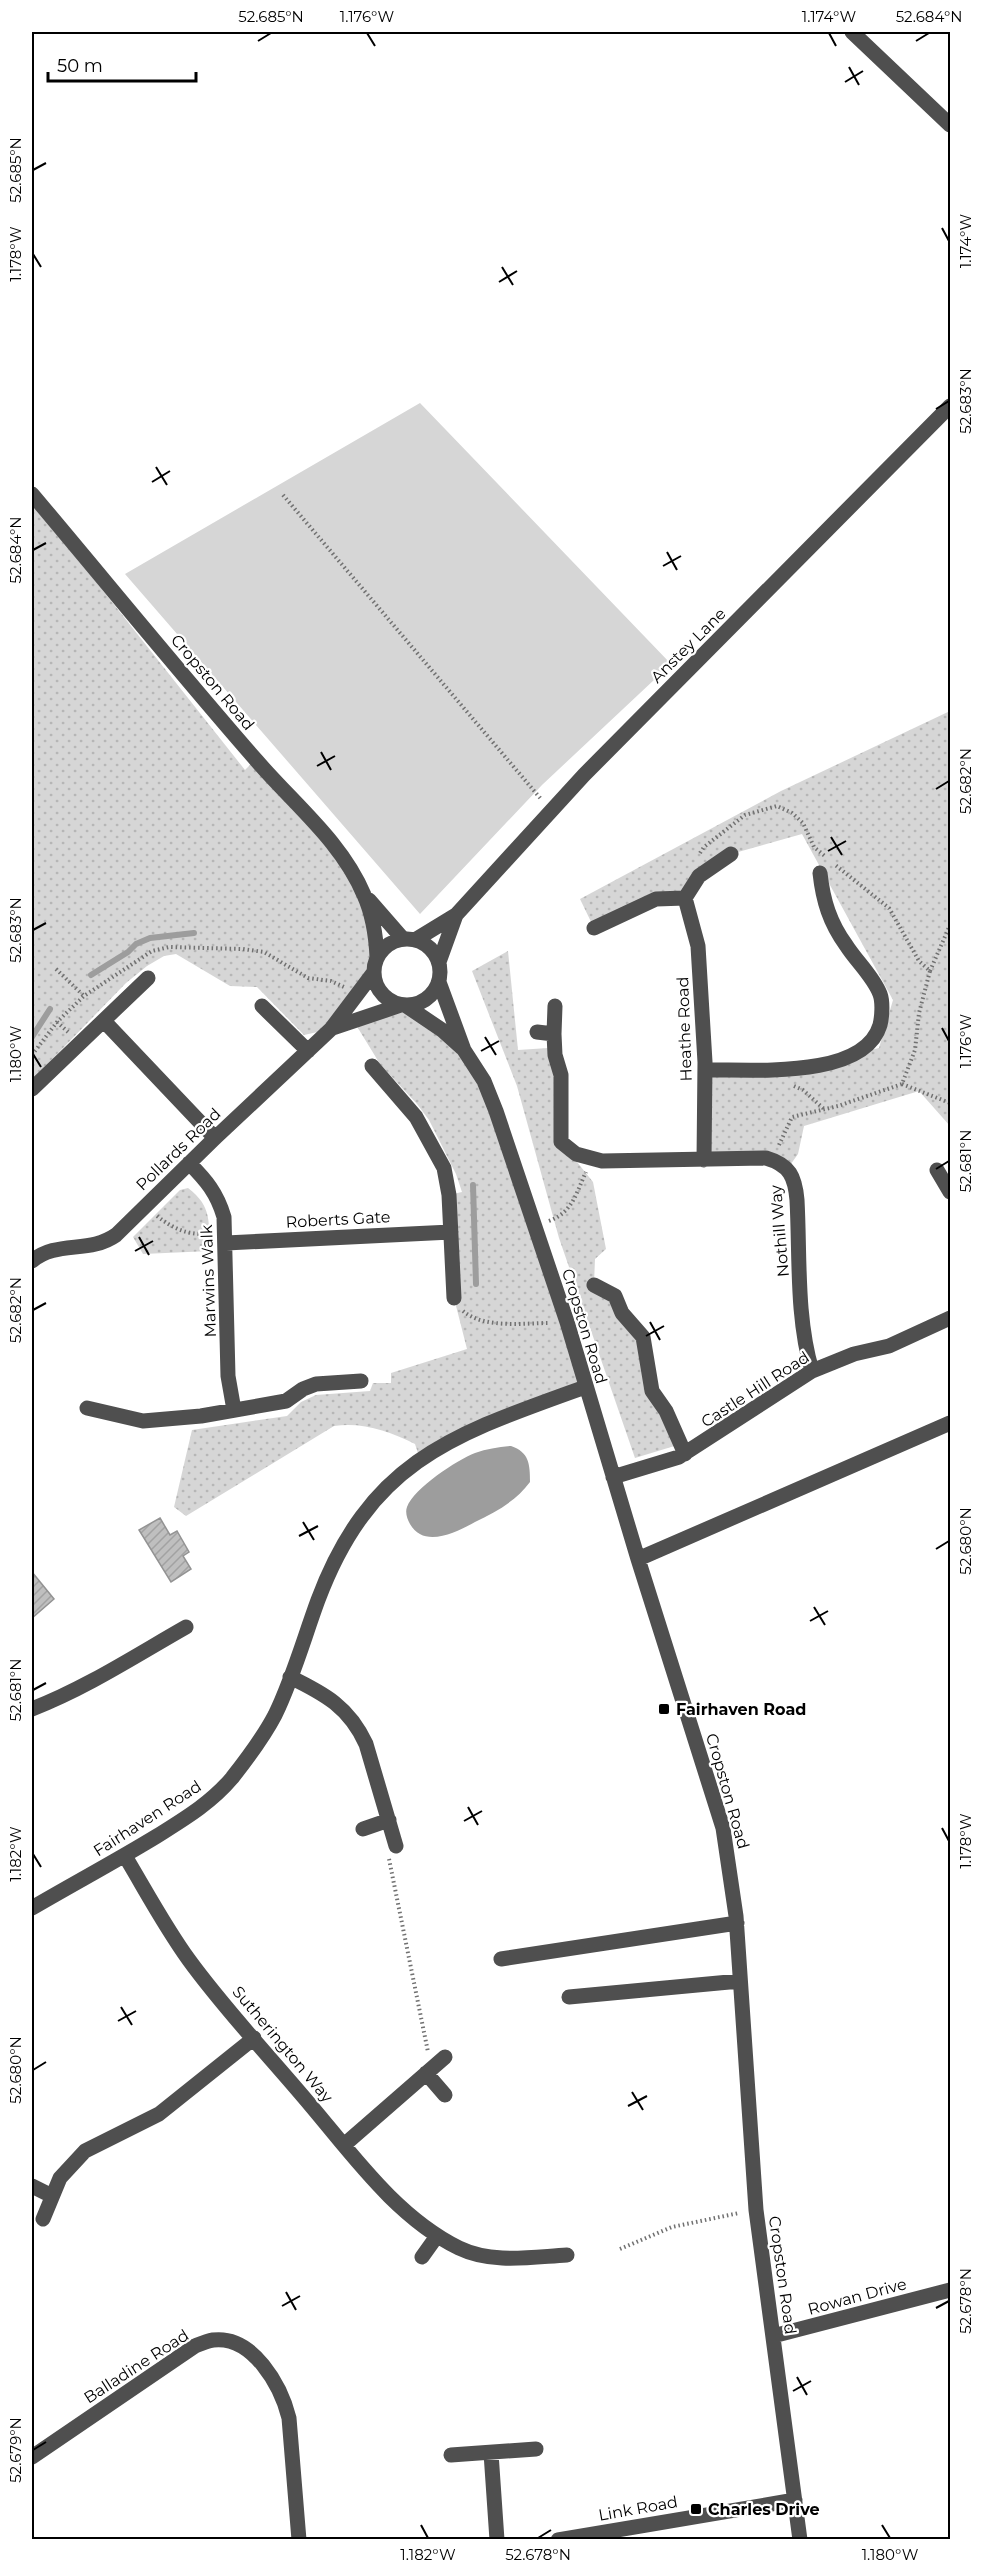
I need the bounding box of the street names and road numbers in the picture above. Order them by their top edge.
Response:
street label: Anstey Lane [647,604,730,687]
street label: Cropston Road [167,631,258,734]
street label: Heathe Road [673,976,696,1082]
street label: Pollards Road [132,1104,225,1194]
street label: Nothill Way [766,1184,793,1278]
street label: Roberts Gate [285,1207,391,1232]
street label: Marwins Walk [197,1224,220,1338]
street label: Cropston Road [558,1266,611,1386]
street label: Castle Hill Road [698,1347,813,1431]
street label: Cropston Road [702,1731,753,1851]
street label: Fairhaven Road [90,1776,205,1860]
street label: Sutherington Way [228,1982,337,2107]
street label: Cropston Road [765,2215,800,2335]
street label: Rowan Drive [806,2274,909,2319]
street label: Balladine Road [80,2325,192,2407]
street label: Link Road [597,2492,679,2525]

